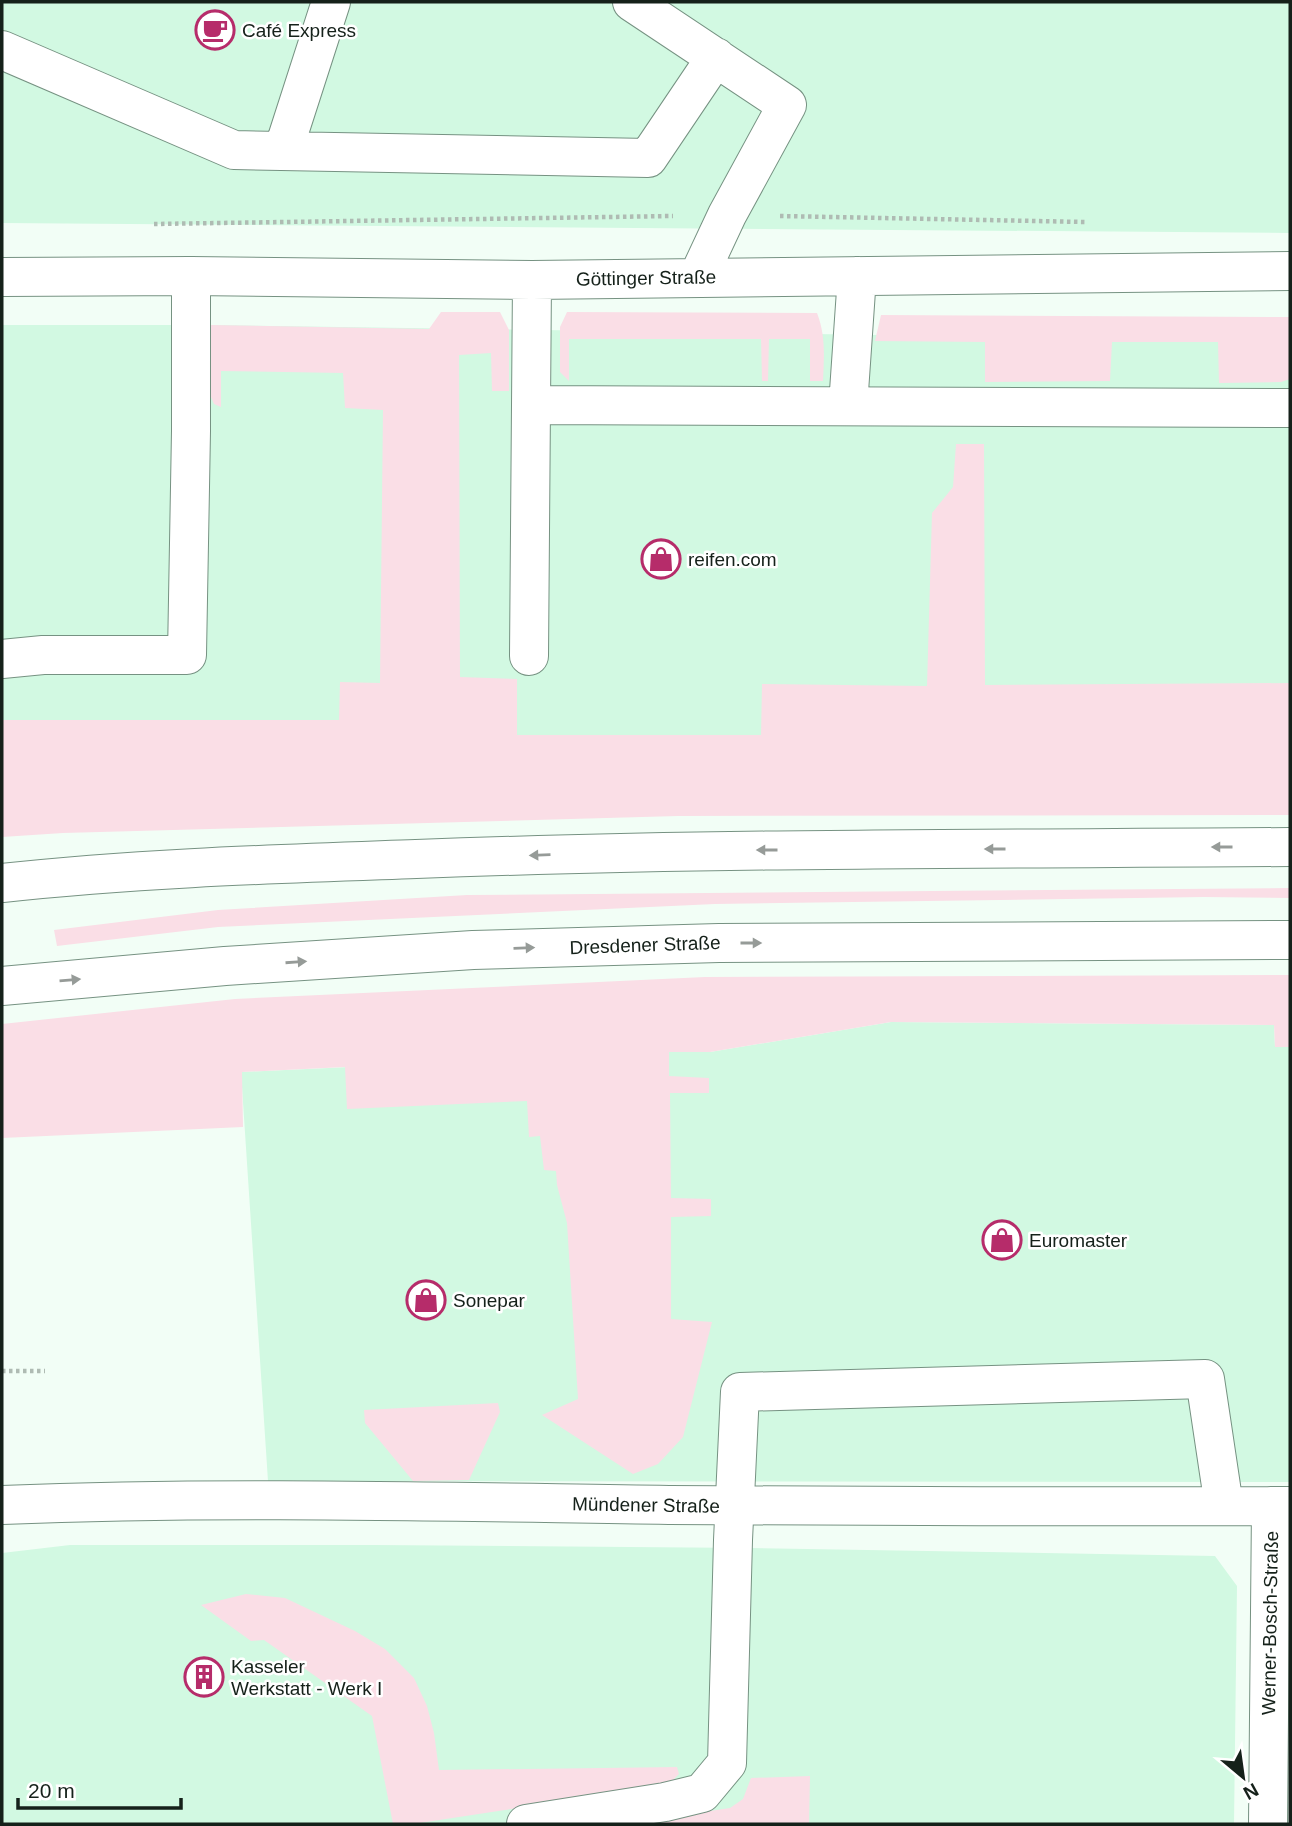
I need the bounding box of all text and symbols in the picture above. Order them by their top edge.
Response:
cafe icon: Café Express [194,9,236,51]
place label: Café Express [242,20,356,41]
street label: Göttinger Straße [576,266,716,290]
shop icon: reifen.com [640,538,682,580]
place label: reifen.com [688,549,777,570]
one-way arrow [1211,842,1233,853]
one-way arrow [983,843,1005,855]
one-way arrow [756,844,778,856]
one-way arrow [528,849,550,860]
street label: Dresdener Straße [569,932,721,958]
one-way arrow [740,937,762,948]
one-way arrow [513,943,535,954]
one-way arrow [286,956,308,967]
one-way arrow [59,974,81,985]
shop icon: Euromaster [981,1219,1023,1261]
place label: Euromaster [1029,1230,1128,1251]
shop icon: Sonepar [405,1279,447,1321]
place label: Sonepar [453,1290,526,1311]
street label: Mündener Straße [572,1493,720,1517]
street label: Werner-Bosch-Straße [1258,1531,1282,1715]
building icon: Kasseler Werkstatt - Werk I [183,1656,225,1698]
place label: Kasseler Werkstatt - Werk I [231,1656,382,1699]
north arrow [1208,1742,1278,1812]
scale bar [18,1766,180,1810]
text: 20 m [28,1779,75,1802]
text: N [1240,1779,1262,1804]

